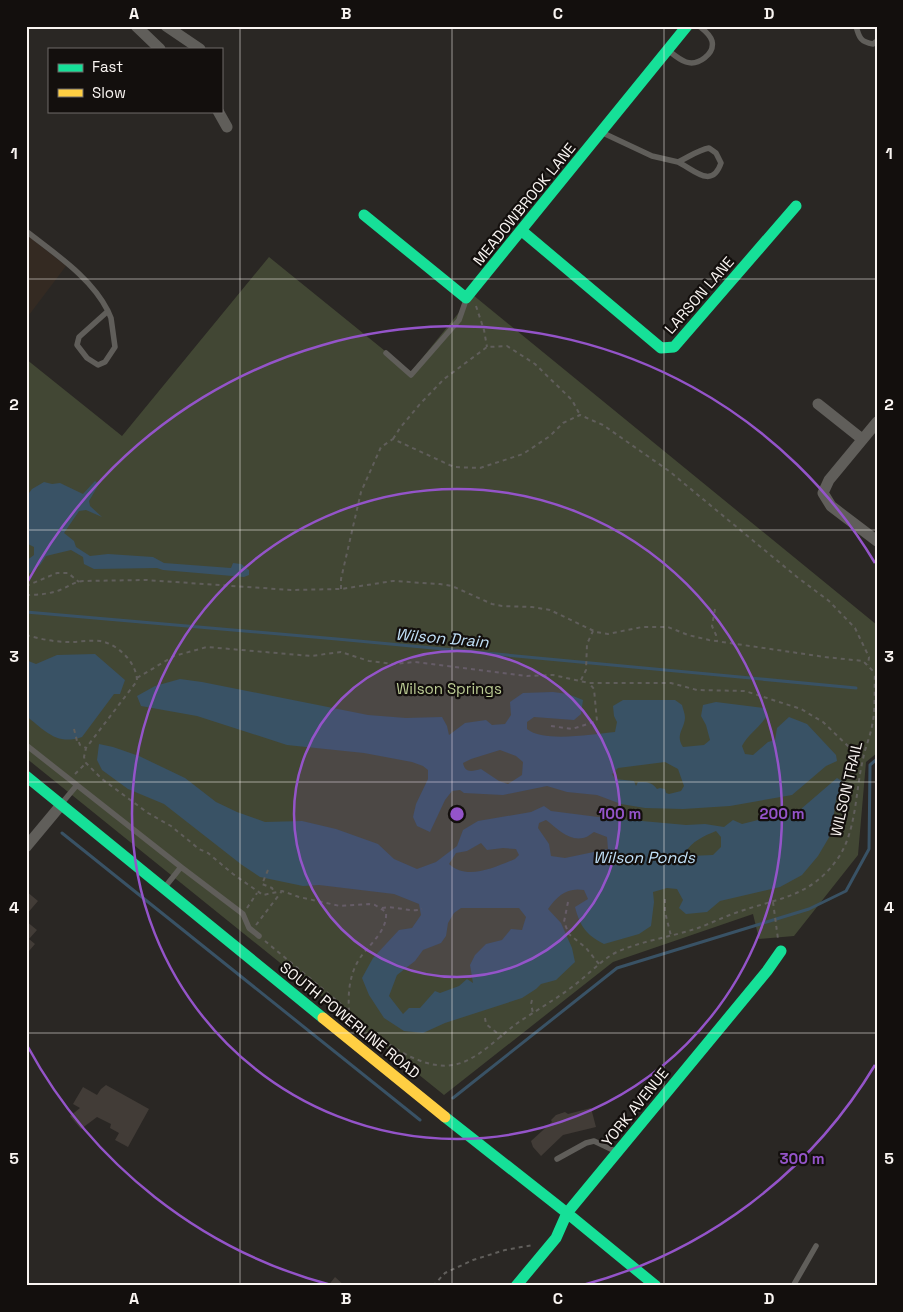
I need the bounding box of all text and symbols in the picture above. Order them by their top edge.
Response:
text: A [129,3,139,24]
text: B [341,3,351,24]
text: C [553,3,563,24]
text: D [764,3,774,24]
legend [48,48,222,112]
text: Fast [92,57,123,76]
text: Slow [92,83,126,102]
street label: MEADOWBROOK LANE [469,139,579,269]
text: 1 [10,143,18,164]
text: 1 [885,143,893,164]
street label: LARSON LANE [660,252,738,338]
text: 2 [9,394,19,415]
text: 2 [884,394,894,415]
water label: Wilson Drain [395,623,491,653]
text: 3 [9,646,19,667]
text: 3 [884,646,894,667]
park label: Wilson Springs [396,679,502,698]
street label: WILSON TRAIL [826,739,866,839]
text: 100 m [599,804,641,823]
text: 200 m [760,804,804,823]
centre of rings [448,805,466,823]
water label: Wilson Ponds [593,847,695,868]
text: 4 [9,897,19,918]
text: 4 [884,897,894,918]
street label: SOUTH POWERLINE ROAD [276,958,424,1082]
street label: YORK AVENUE [597,1064,673,1150]
text: 5 [9,1148,19,1169]
text: 5 [884,1148,894,1169]
text: 300 m [779,1149,825,1168]
text: A [129,1288,139,1309]
text: B [341,1288,351,1309]
text: C [553,1288,563,1309]
text: D [764,1288,774,1309]

